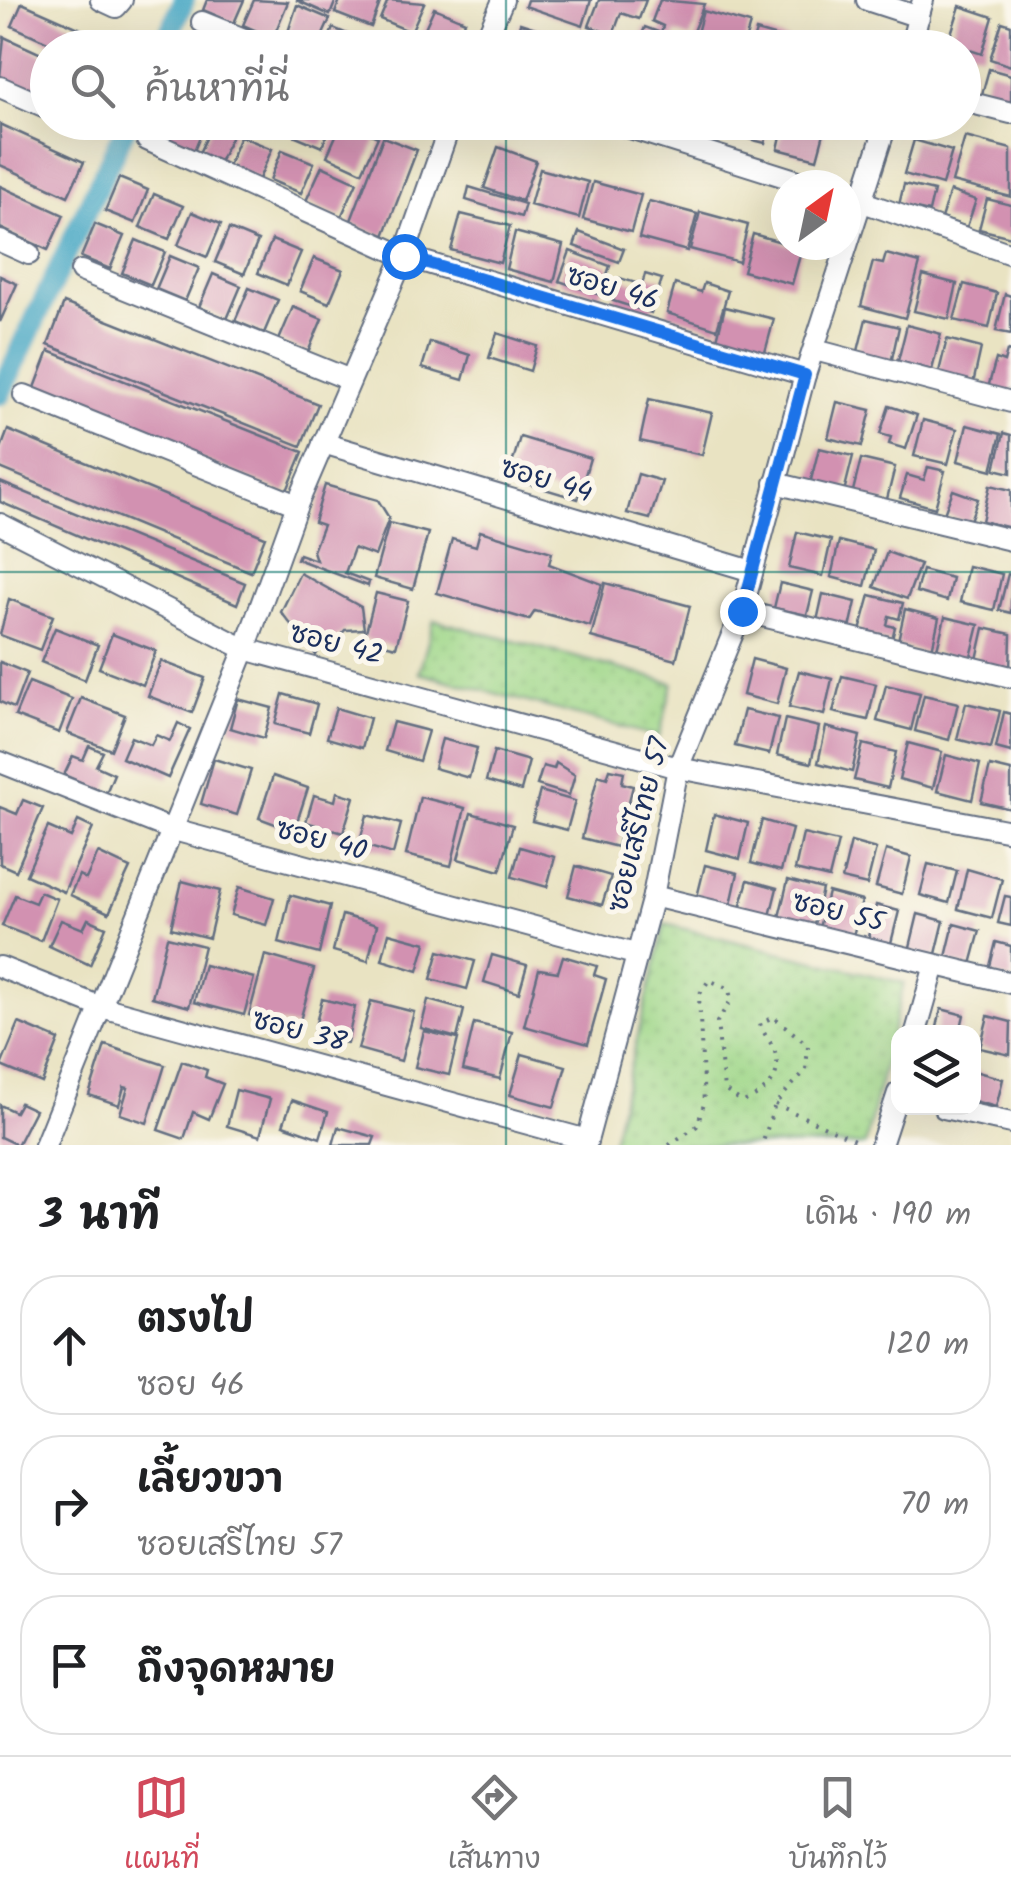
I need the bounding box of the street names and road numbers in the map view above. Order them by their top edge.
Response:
street label: ซอย 46 [560,254,664,324]
street label: ซอย 44 [494,446,598,516]
street label: ซอย 42 [284,611,388,679]
street label: ซอยเสรีไทย 57 [596,732,684,917]
street label: ซอย 40 [270,807,372,875]
street label: ซอย 55 [787,880,891,947]
street label: ซอย 38 [247,998,351,1066]

